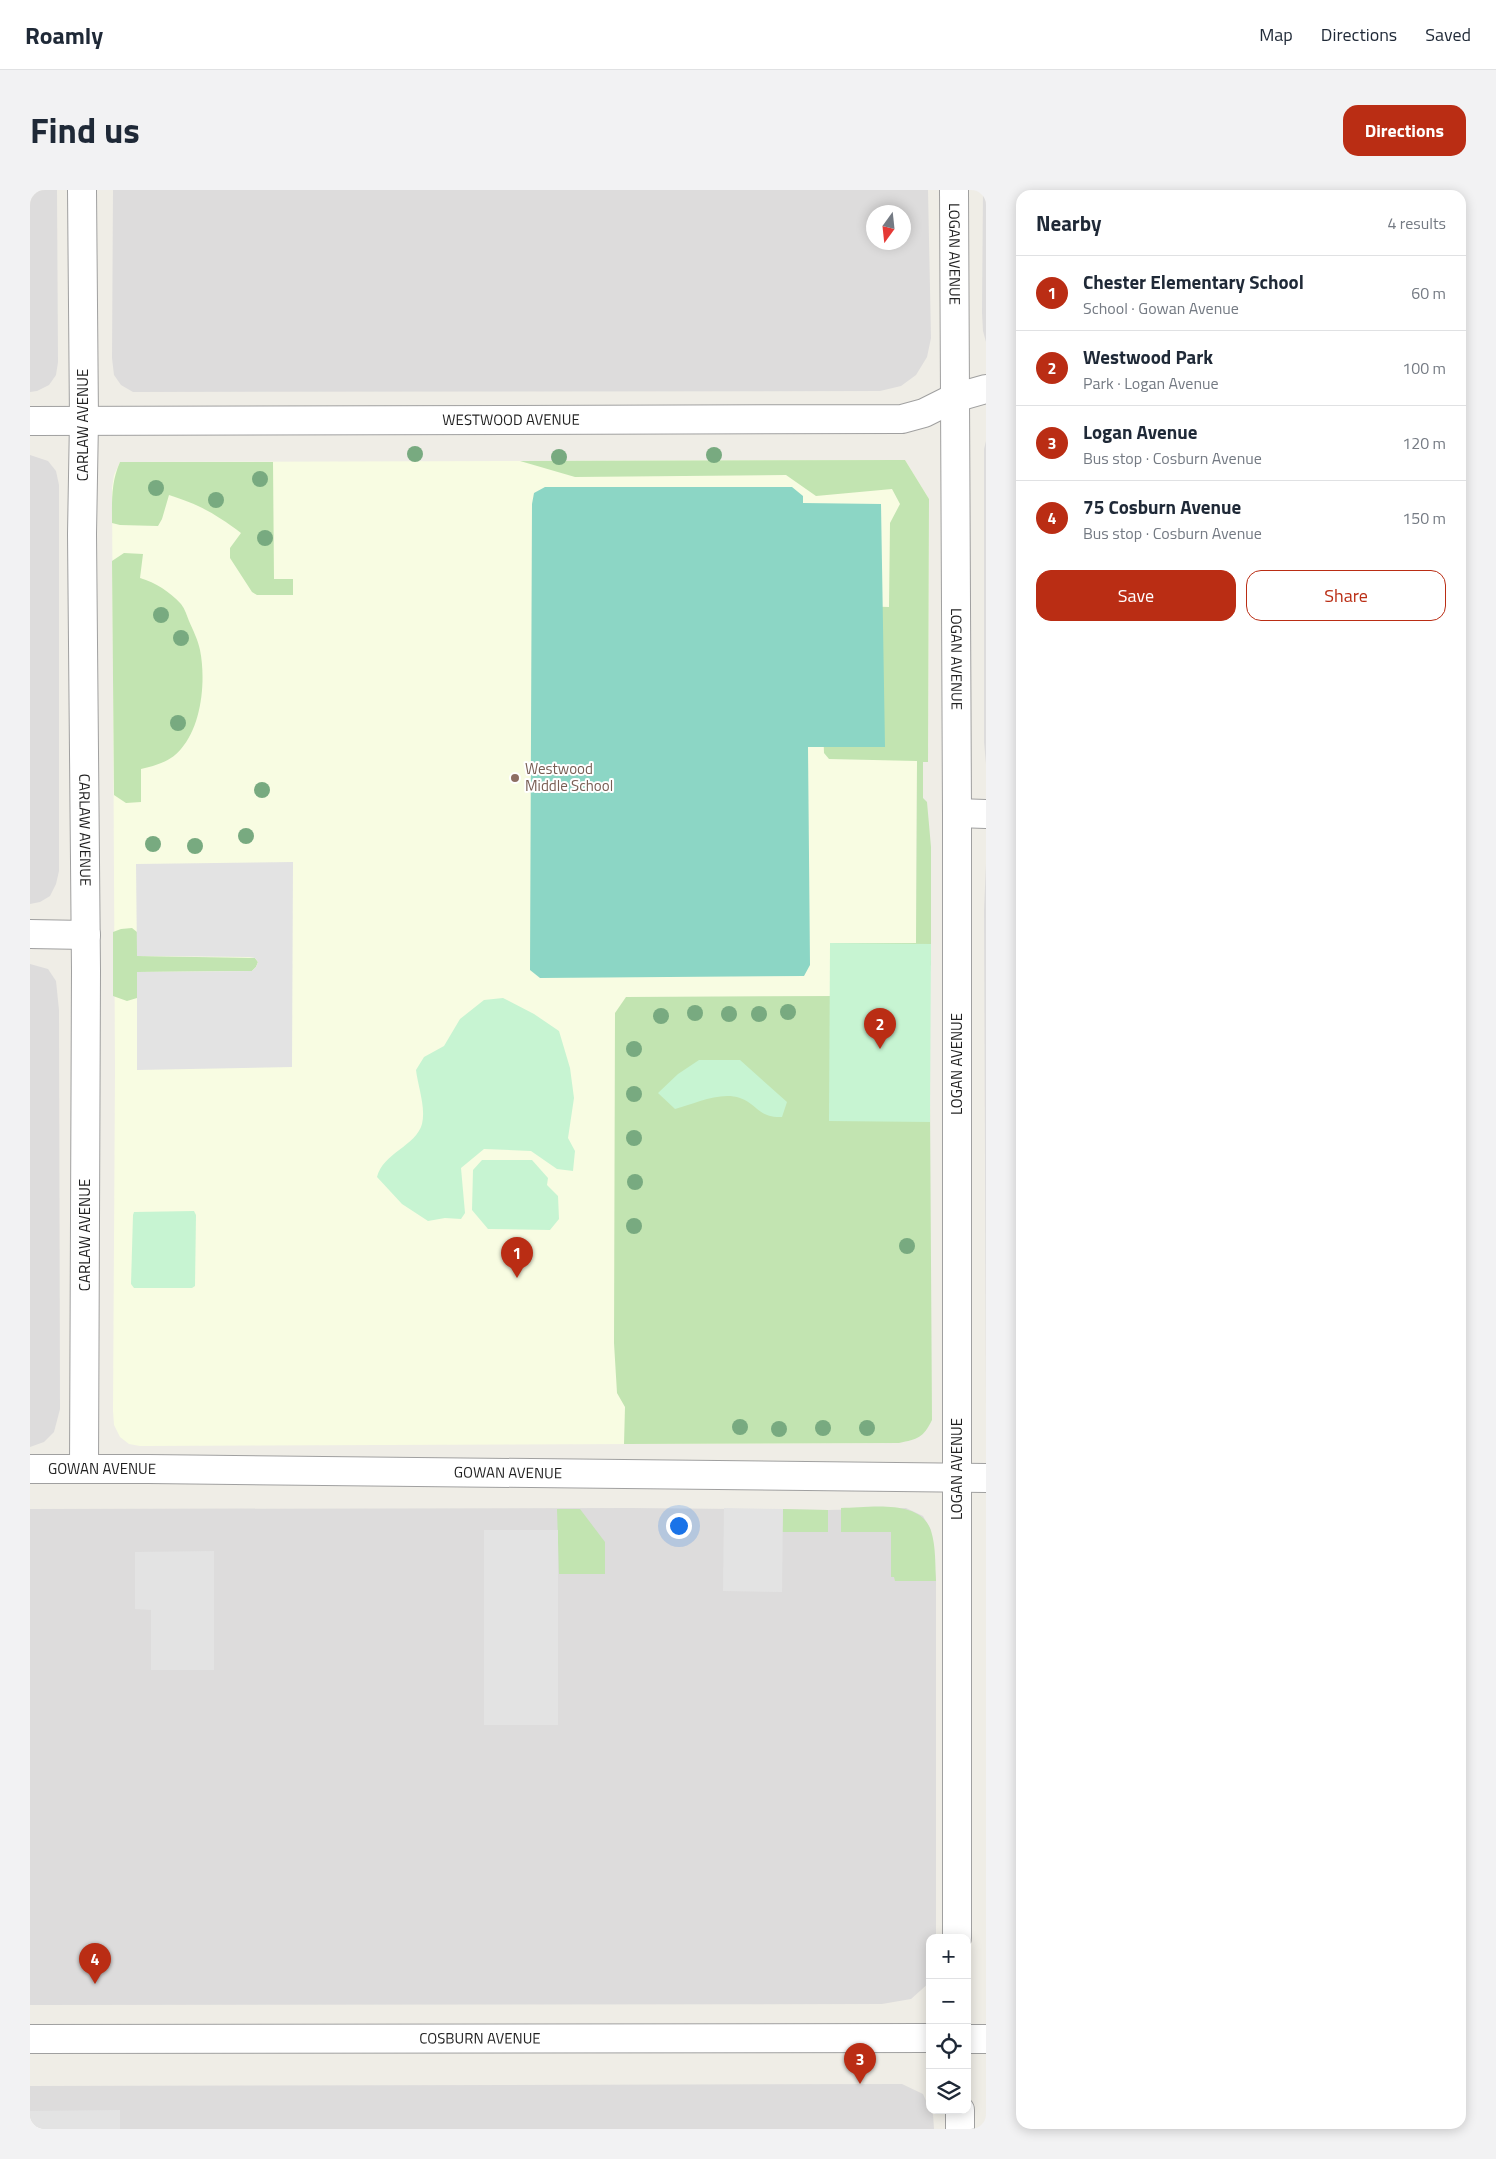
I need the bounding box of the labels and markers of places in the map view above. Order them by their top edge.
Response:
place label: Westwood Middle School [525,757,613,797]
marker: Westwood Middle School [509,772,521,784]
pin: 2 [864,1008,896,1049]
pin: 1 [501,1237,533,1278]
pin: 4 [79,1943,111,1984]
pin: 3 [844,2043,876,2084]

